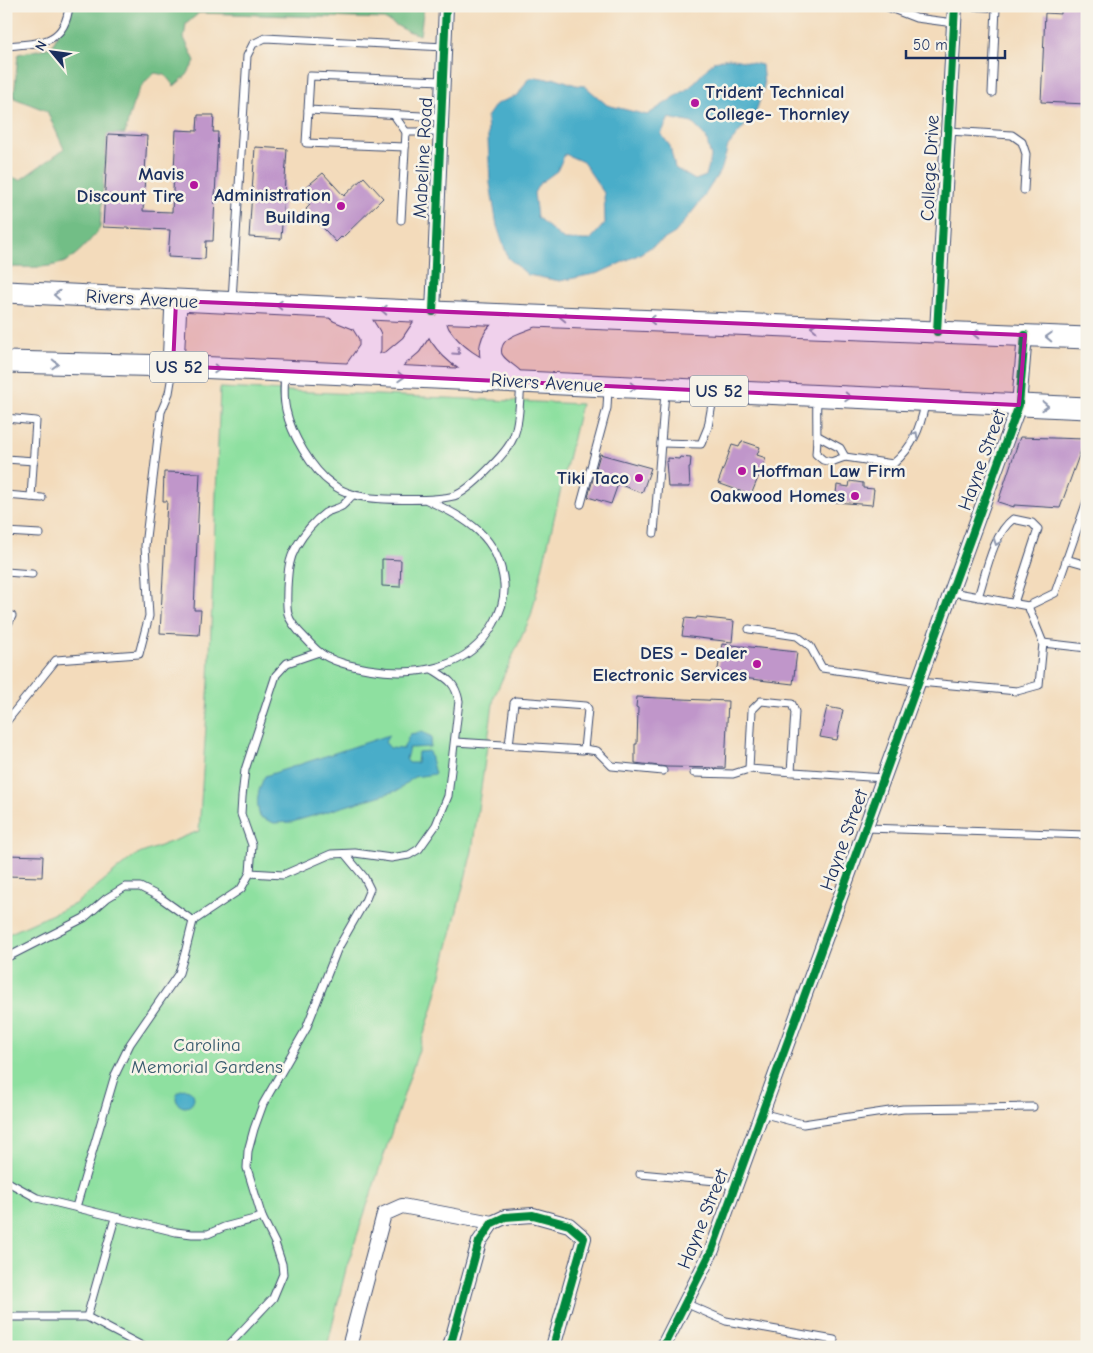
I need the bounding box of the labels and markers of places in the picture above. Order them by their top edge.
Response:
place label: Trident Technical College- Thornley [705,81,849,125]
marker: Trident Technical College- Thornley [689,97,701,109]
place label: Mavis Discount Tire [77,163,184,207]
marker: Mavis Discount Tire [188,179,200,191]
place label: Administration Building [214,184,331,228]
marker: Administration Building [335,200,347,212]
place label: Hoffman Law Firm [752,460,906,482]
marker: Hoffman Law Firm [736,465,748,477]
place label: Tiki Taco [557,467,629,489]
marker: Tiki Taco [633,472,645,484]
place label: Oakwood Homes [710,485,845,507]
marker: Oakwood Homes [849,490,861,502]
place label: DES - Dealer Electronic Services [593,642,747,686]
marker: DES - Dealer Electronic Services [751,658,763,670]

